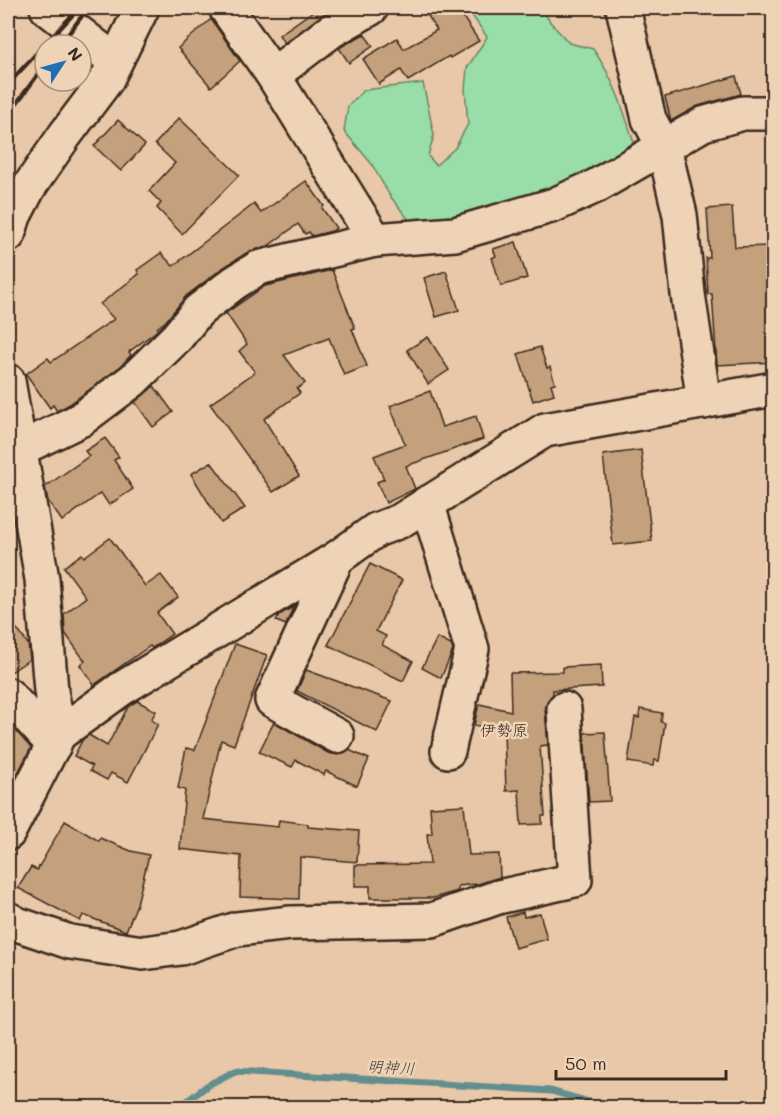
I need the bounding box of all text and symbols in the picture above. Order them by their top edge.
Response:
north arrow [33,33,93,93]
text: N [63,43,88,65]
district label: 伊勢原 [480,719,528,740]
scale bar [556,1043,726,1081]
text: 50 m [565,1051,607,1075]
water label: 明神川 [367,1055,416,1078]

